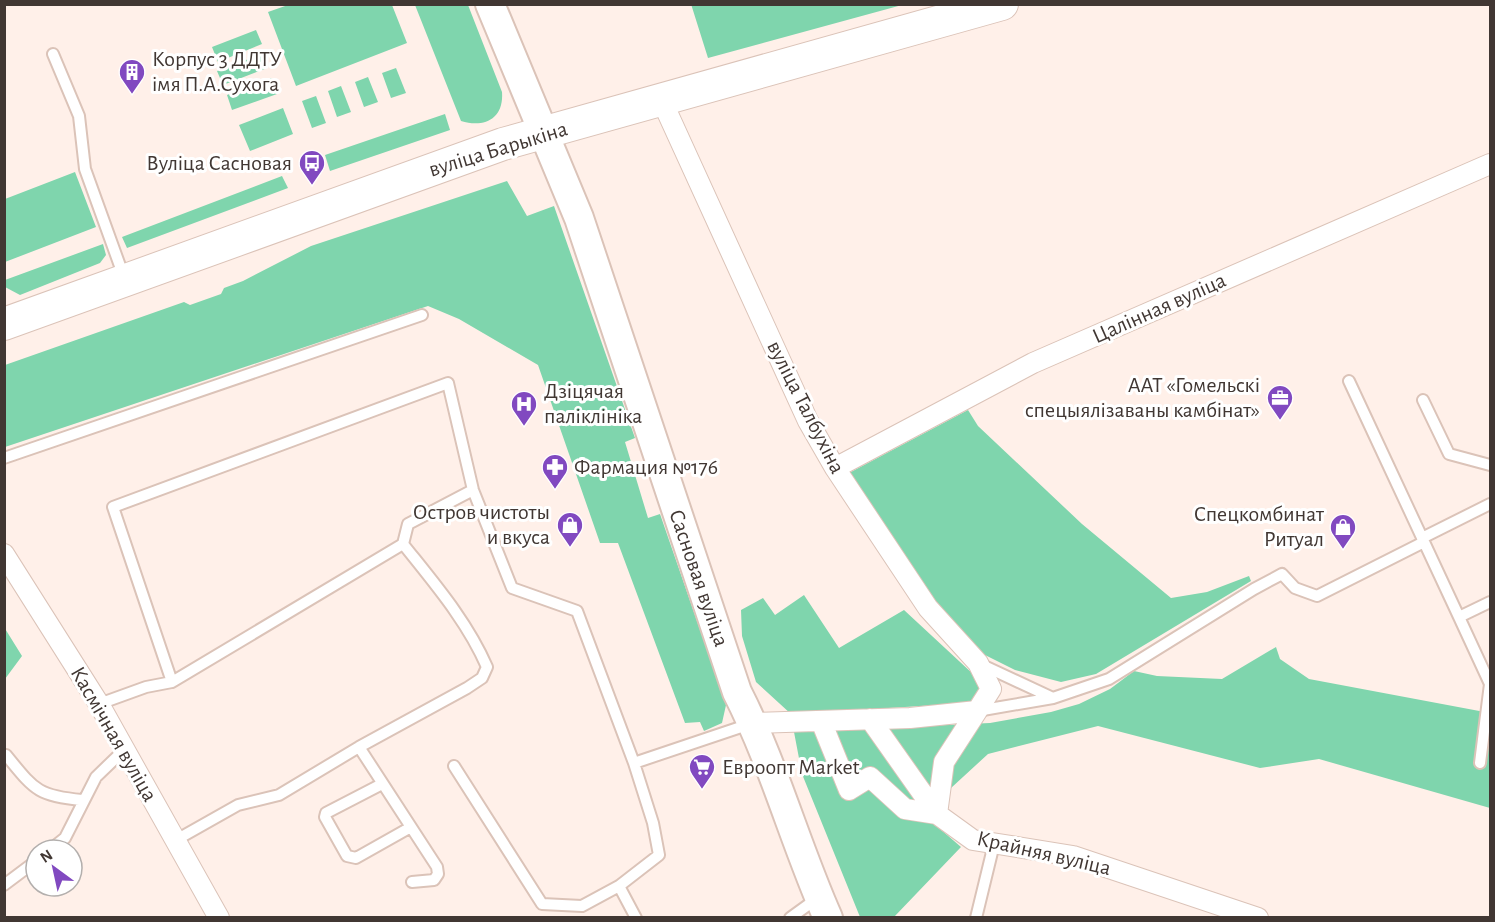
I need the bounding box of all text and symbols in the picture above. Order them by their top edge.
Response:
place label: Корпус 3 ДДТУ імя П.А.Сухога [152,48,283,95]
building icon: Корпус 3 ДДТУ імя П.А.Сухога [117,57,147,95]
street label: вуліца Барыкіна [426,117,570,181]
bus stop icon: Вуліца Сасновая [297,148,327,186]
place label: Вуліца Сасновая [146,152,292,174]
street label: Цалінная вуліца [1089,269,1229,347]
street label: вуліца Талбухіна [763,337,849,477]
place label: ААТ «Гомельскі спецыялізаваны камбінат» [1025,374,1260,421]
place label: Дзіцячая паліклініка [544,380,642,427]
office icon: ААТ «Гомельскі спецыялізаваны камбінат» [1265,383,1295,421]
hospital icon: Дзіцячая паліклініка [509,389,539,427]
pharmacy icon: Фармация №176 [540,452,570,490]
place label: Фармация №176 [574,456,718,478]
place label: Остров чистоты и вкуса [413,501,550,548]
place label: Спецкомбинат Ритуал [1194,503,1325,550]
street label: Сасновая вуліца [665,507,733,649]
shop icon: Остров чистоты и вкуса [555,510,585,548]
shop icon: Спецкомбинат Ритуал [1328,512,1358,550]
street label: Касмічная вуліца [67,663,161,805]
supermarket icon: Евроопт Market [687,752,717,790]
place label: Евроопт Market [722,756,860,778]
street label: Крайняя вуліца [975,827,1113,879]
north arrow [24,838,84,898]
text: N [37,847,55,866]

